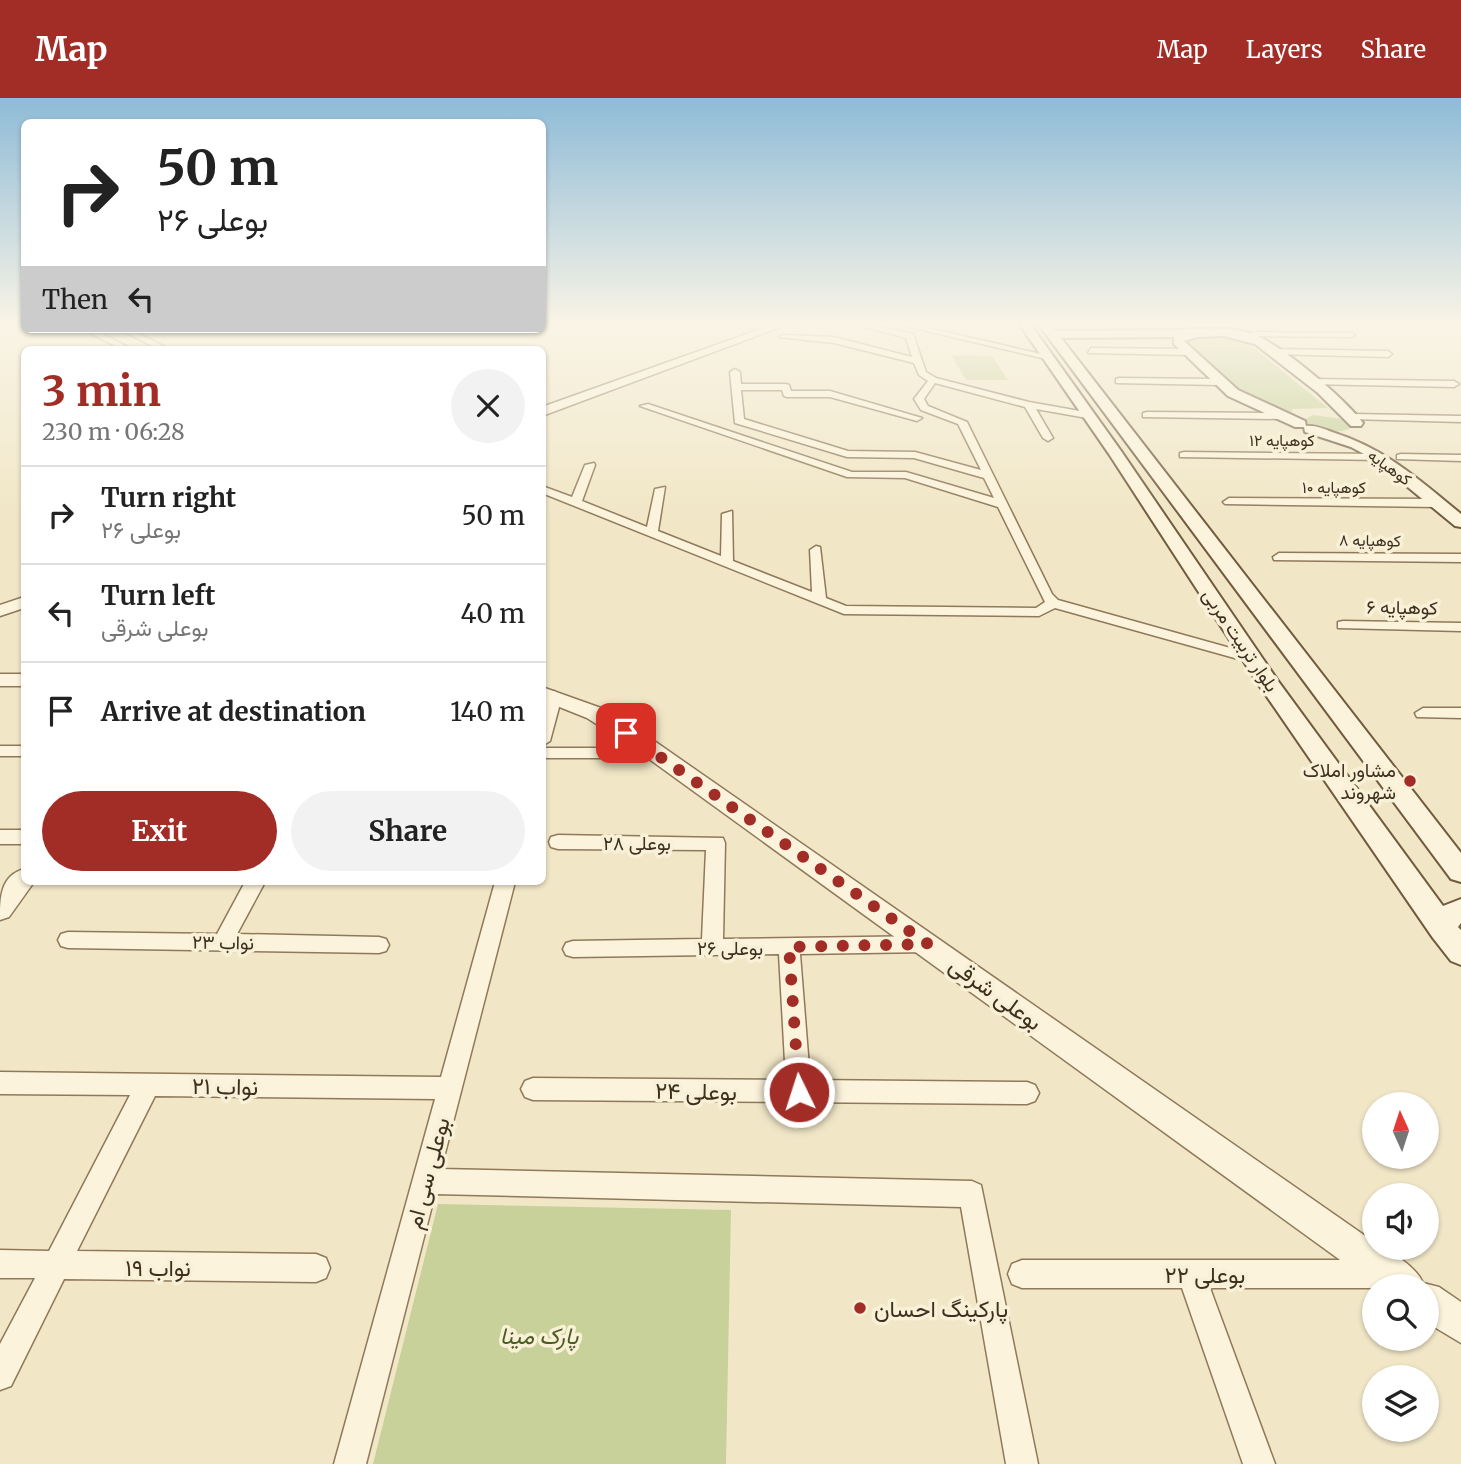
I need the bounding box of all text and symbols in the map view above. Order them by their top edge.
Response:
text: Map [35,29,108,70]
text: Map [1157,34,1208,65]
text: Layers [1246,34,1322,65]
text: Share [1360,34,1426,65]
text: 50 m [157,137,278,198]
icon: right [42,147,133,238]
text: بوعلی ۲۶ [157,200,268,240]
icon: left [122,280,160,318]
text: Then [42,283,108,316]
text: 3 min [42,365,161,417]
button: close [451,369,525,443]
text: 230 m · 06:28 [42,417,185,446]
street label: کوهپایه ۱۲ [1249,430,1315,452]
street label: کوهپایه [1363,445,1416,491]
street label: کوهپایه ۱۰ [1302,477,1366,499]
text: Turn right [101,481,236,514]
icon: right [42,496,80,534]
text: 50 m [461,499,525,532]
text: بوعلی ۲۶ [101,515,181,544]
street label: کوهپایه ۸ [1339,529,1401,553]
text: Turn left [101,579,215,612]
street label: بلوار تربیت مربی [1198,584,1284,696]
icon: left [42,594,80,632]
street label: کوهپایه ۶ [1366,594,1438,622]
text: 40 m [461,597,525,630]
text: بوعلی شرقی [101,613,209,642]
icon: arrive [42,692,80,730]
text: Arrive at destination [101,695,366,728]
text: 140 m [450,695,525,728]
pin [596,703,656,763]
icon: arrive [607,714,645,752]
place label: مشاور املاک شهروند [1303,758,1396,804]
marker: مشاور املاک شهروند [1402,773,1418,789]
button: Exit [42,791,277,871]
button: Share [291,791,525,871]
street label: بوعلی ۲۸ [603,831,671,855]
street label: نواب ۲۳ [192,929,254,955]
street label: بوعلی ۲۶ [697,936,763,960]
street label: بوعلی شرقی [943,950,1048,1037]
position arrow [762,1055,836,1129]
street label: نواب ۲۱ [192,1071,258,1102]
street label: بوعلی ۲۴ [655,1076,737,1107]
north arrow [1362,1092,1438,1169]
map controls [1362,1092,1439,1442]
street label: بوعلی سی ام [398,1114,457,1232]
button: sound [1362,1183,1439,1260]
street label: نواب ۱۹ [125,1253,191,1283]
street label: بوعلی ۲۲ [1165,1260,1245,1290]
button: search [1362,1274,1439,1351]
place label: پارکینگ احسان [874,1294,1008,1325]
marker: پارکینگ احسان [852,1300,868,1316]
park label: پارک مینا [500,1321,579,1352]
button: layers [1362,1365,1439,1442]

